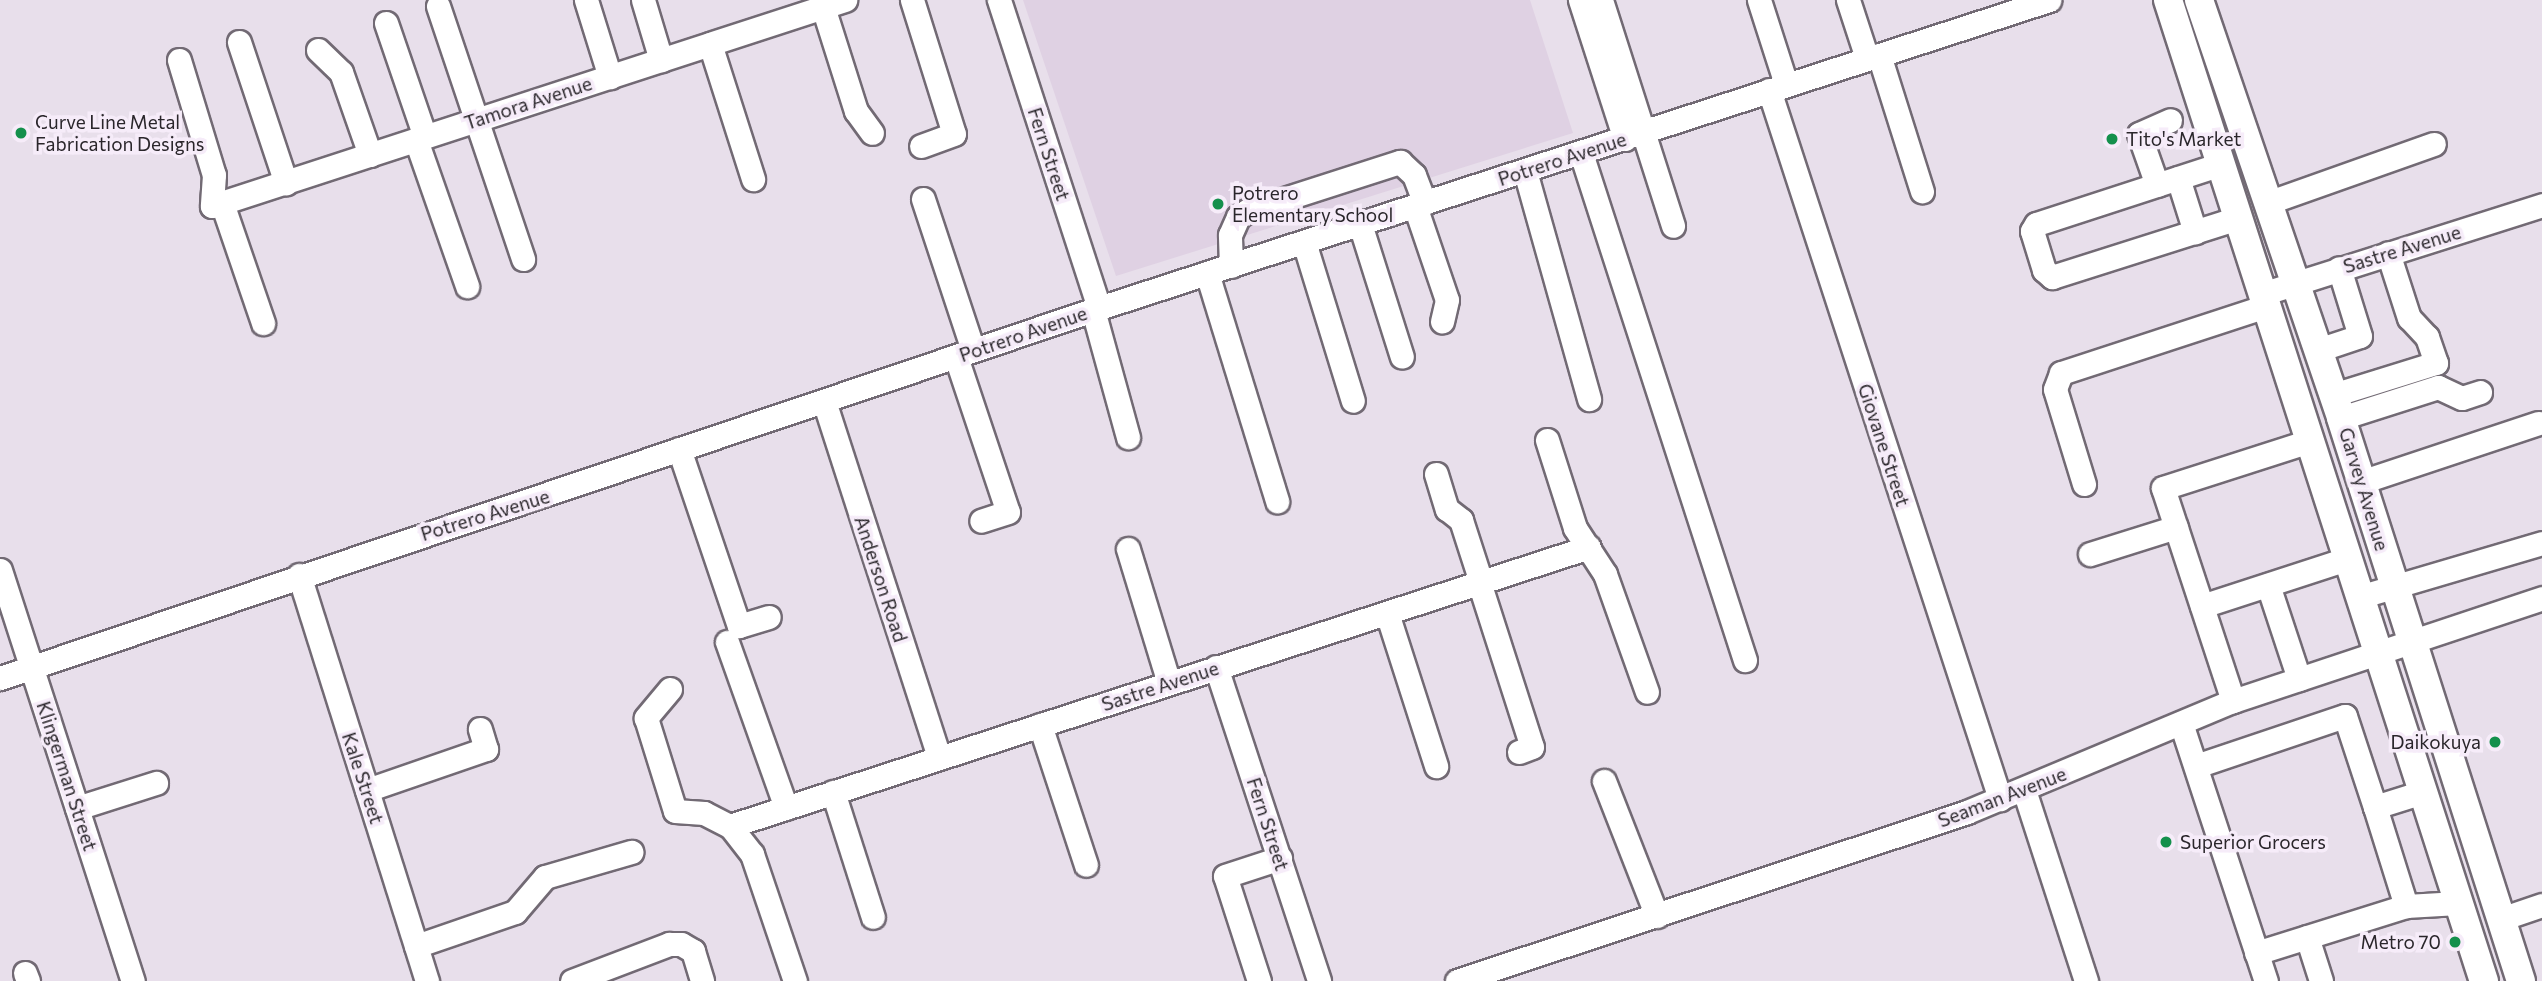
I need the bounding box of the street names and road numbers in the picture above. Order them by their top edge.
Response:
street label: Tamora Avenue [461,72,595,134]
street label: Fern Street [1023,105,1075,203]
street label: Potrero Avenue [1495,128,1629,190]
street label: Sastre Avenue [2340,220,2464,278]
street label: Potrero Avenue [956,301,1090,367]
street label: Giovane Street [1853,381,1915,509]
street label: Garvey Avenue [2334,425,2394,553]
street label: Potrero Avenue [418,485,552,545]
street label: Anderson Road [850,513,912,645]
street label: Sastre Avenue [1099,656,1221,716]
street label: Klingerman Street [32,698,102,854]
street label: Kale Street [337,729,389,827]
street label: Seaman Avenue [1935,762,2069,832]
street label: Fern Street [1242,775,1294,873]

